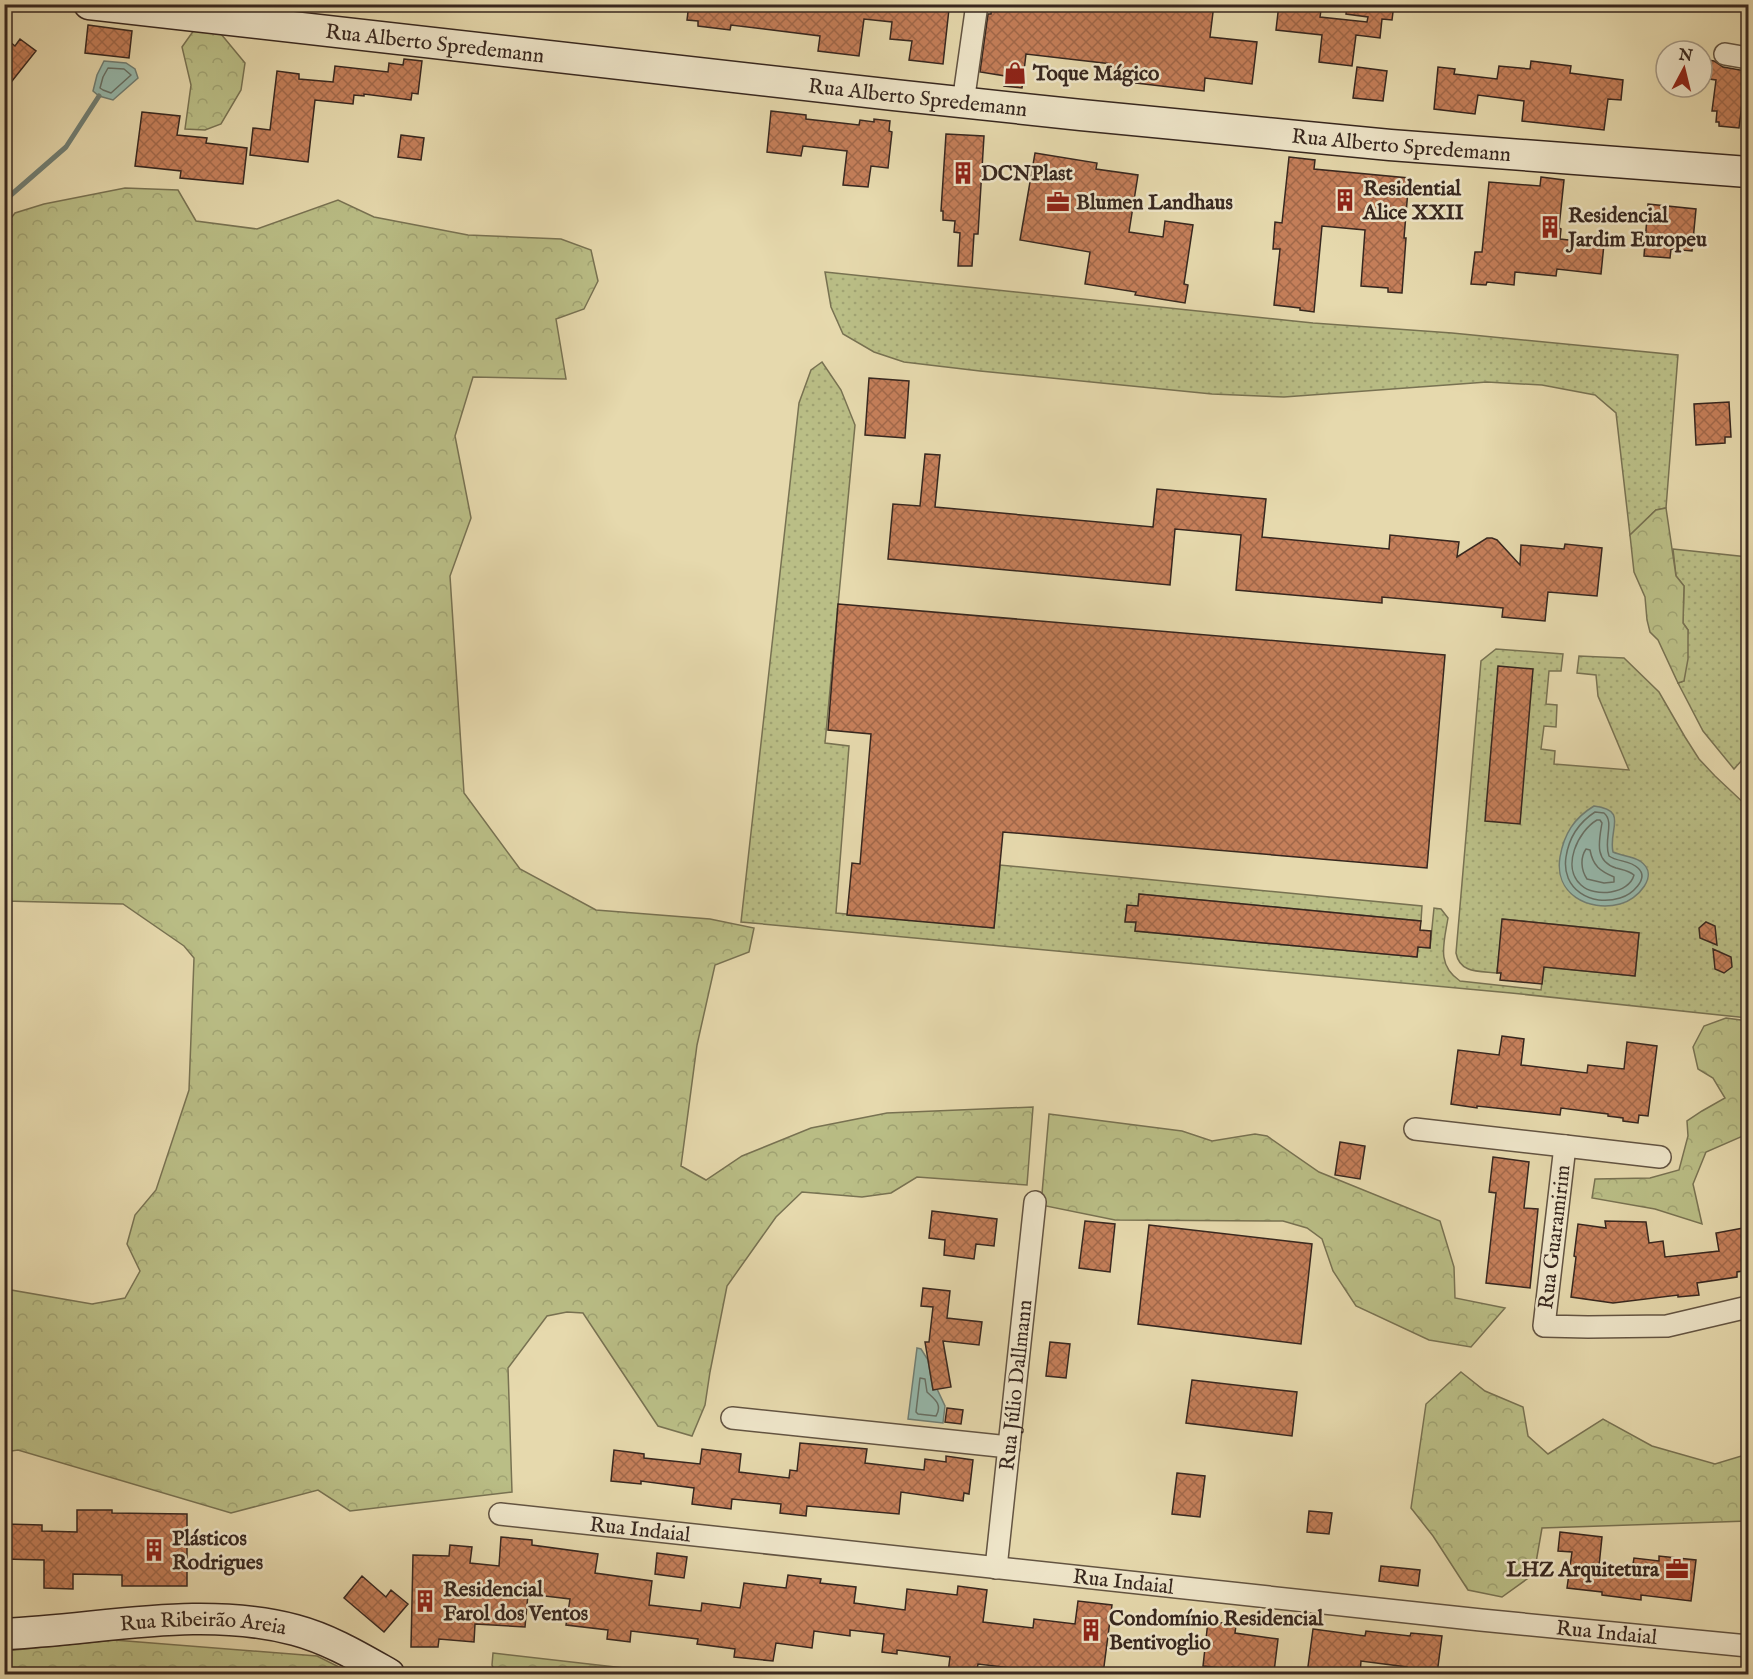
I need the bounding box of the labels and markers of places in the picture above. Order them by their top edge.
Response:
shop icon: Toque Mágico [1002,60,1028,86]
place label: Toque Mágico [1032,61,1160,88]
building icon: DCNPlast [950,160,976,186]
place label: DCNPlast [981,161,1073,188]
place label: Residential Alice XXII [1362,176,1464,227]
building icon: Residential Alice XXII [1332,187,1358,213]
office icon: Blumen Landhaus [1045,189,1071,215]
place label: Blumen Landhaus [1076,190,1233,217]
place label: Residencial Jardim Europeu [1565,203,1707,254]
building icon: Residencial Jardim Europeu [1537,214,1563,240]
place label: Plásticos Rodrigues [172,1526,263,1577]
building icon: Plásticos Rodrigues [141,1537,167,1563]
office icon: LHZ Arquitetura [1664,1556,1690,1582]
place label: LHZ Arquitetura [1506,1557,1660,1584]
place label: Residencial Farol dos Ventos [443,1577,588,1628]
building icon: Residencial Farol dos Ventos [412,1588,438,1614]
place label: Condomínio Residencial Bentivoglio [1109,1606,1325,1657]
building icon: Condomínio Residencial Bentivoglio [1078,1617,1104,1643]

